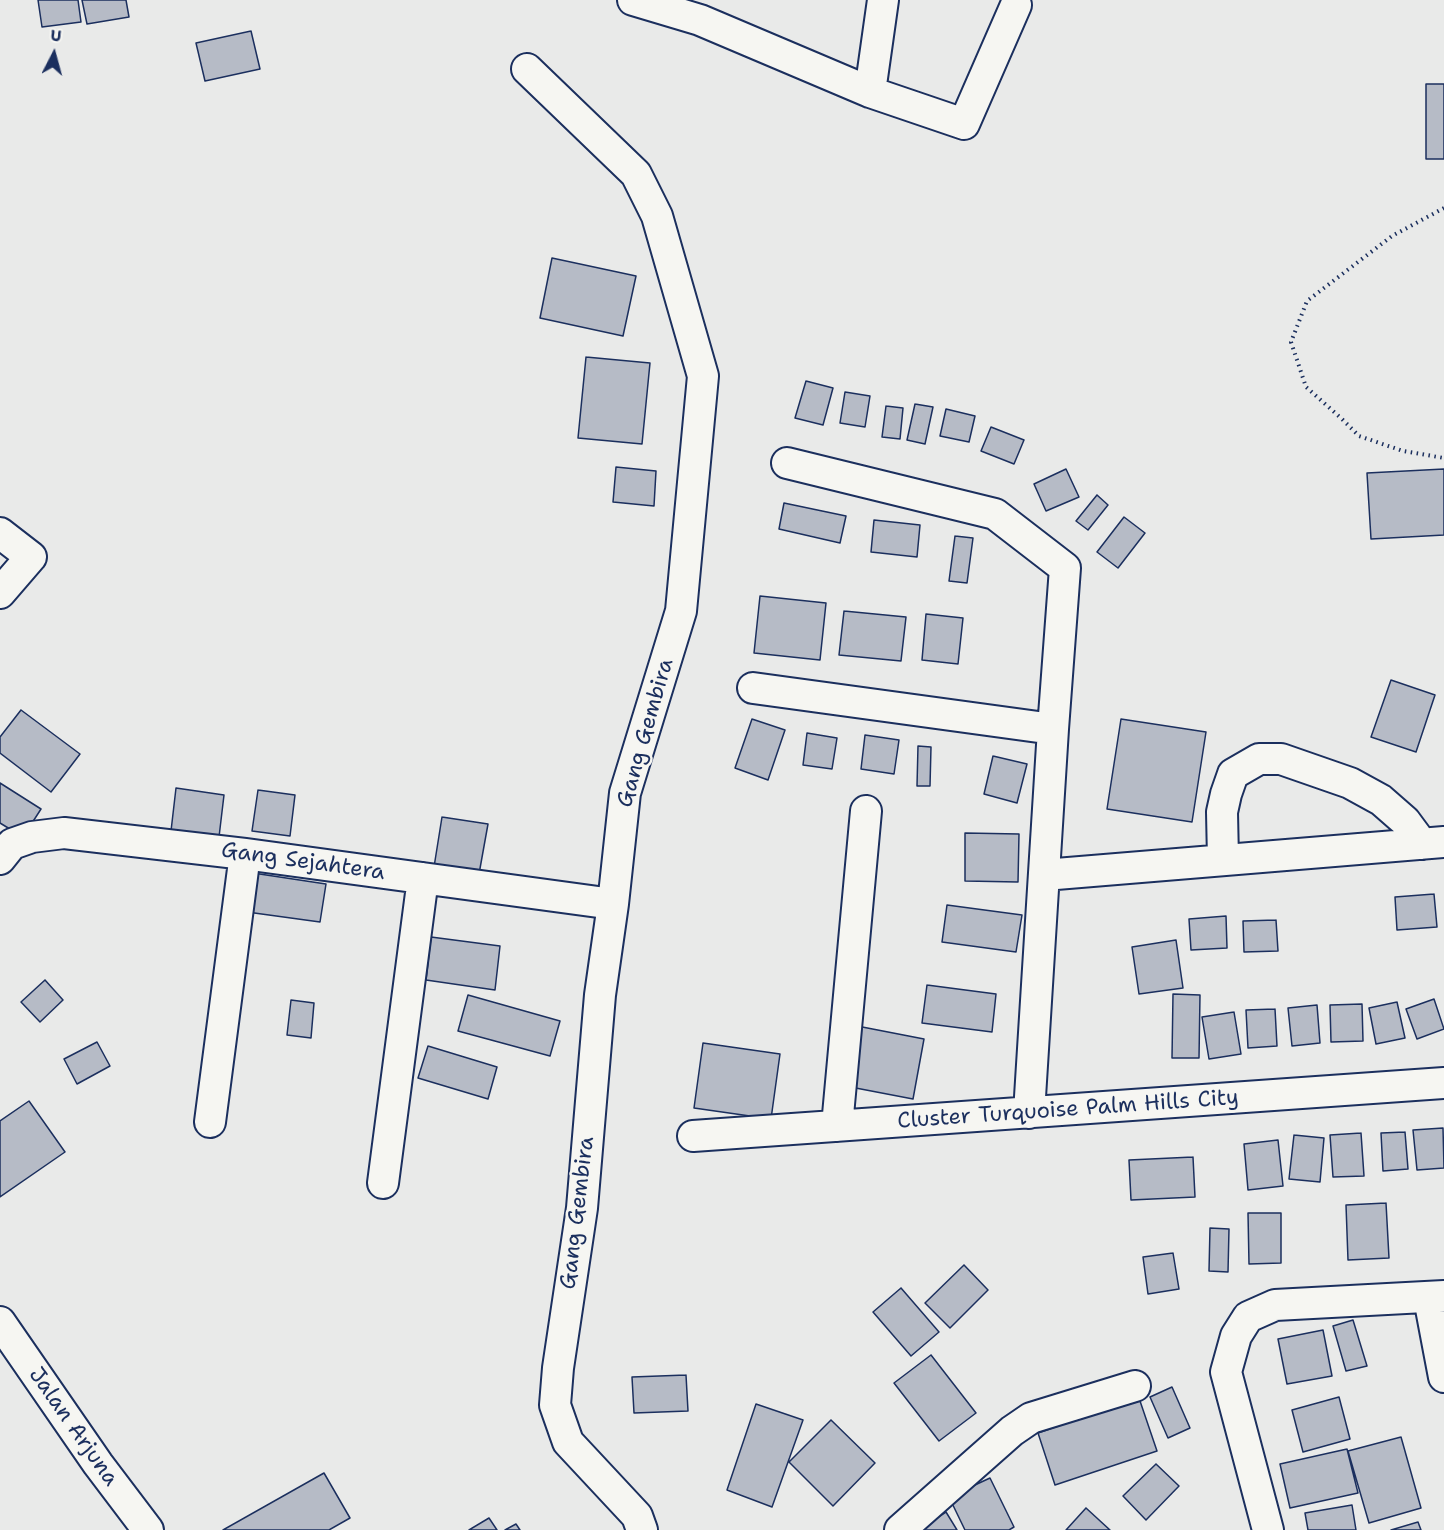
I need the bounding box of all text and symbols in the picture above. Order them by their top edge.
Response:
north arrow [24,24,84,84]
text: U [49,25,62,47]
street label: Gang Gembira [612,656,680,810]
street label: Gang Sejahtera [219,837,387,887]
street label: Cluster Turquoise Palm Hills City [896,1085,1240,1135]
street label: Gang Gembira [556,1135,600,1291]
street label: Jalan Arjuna [22,1363,124,1491]

